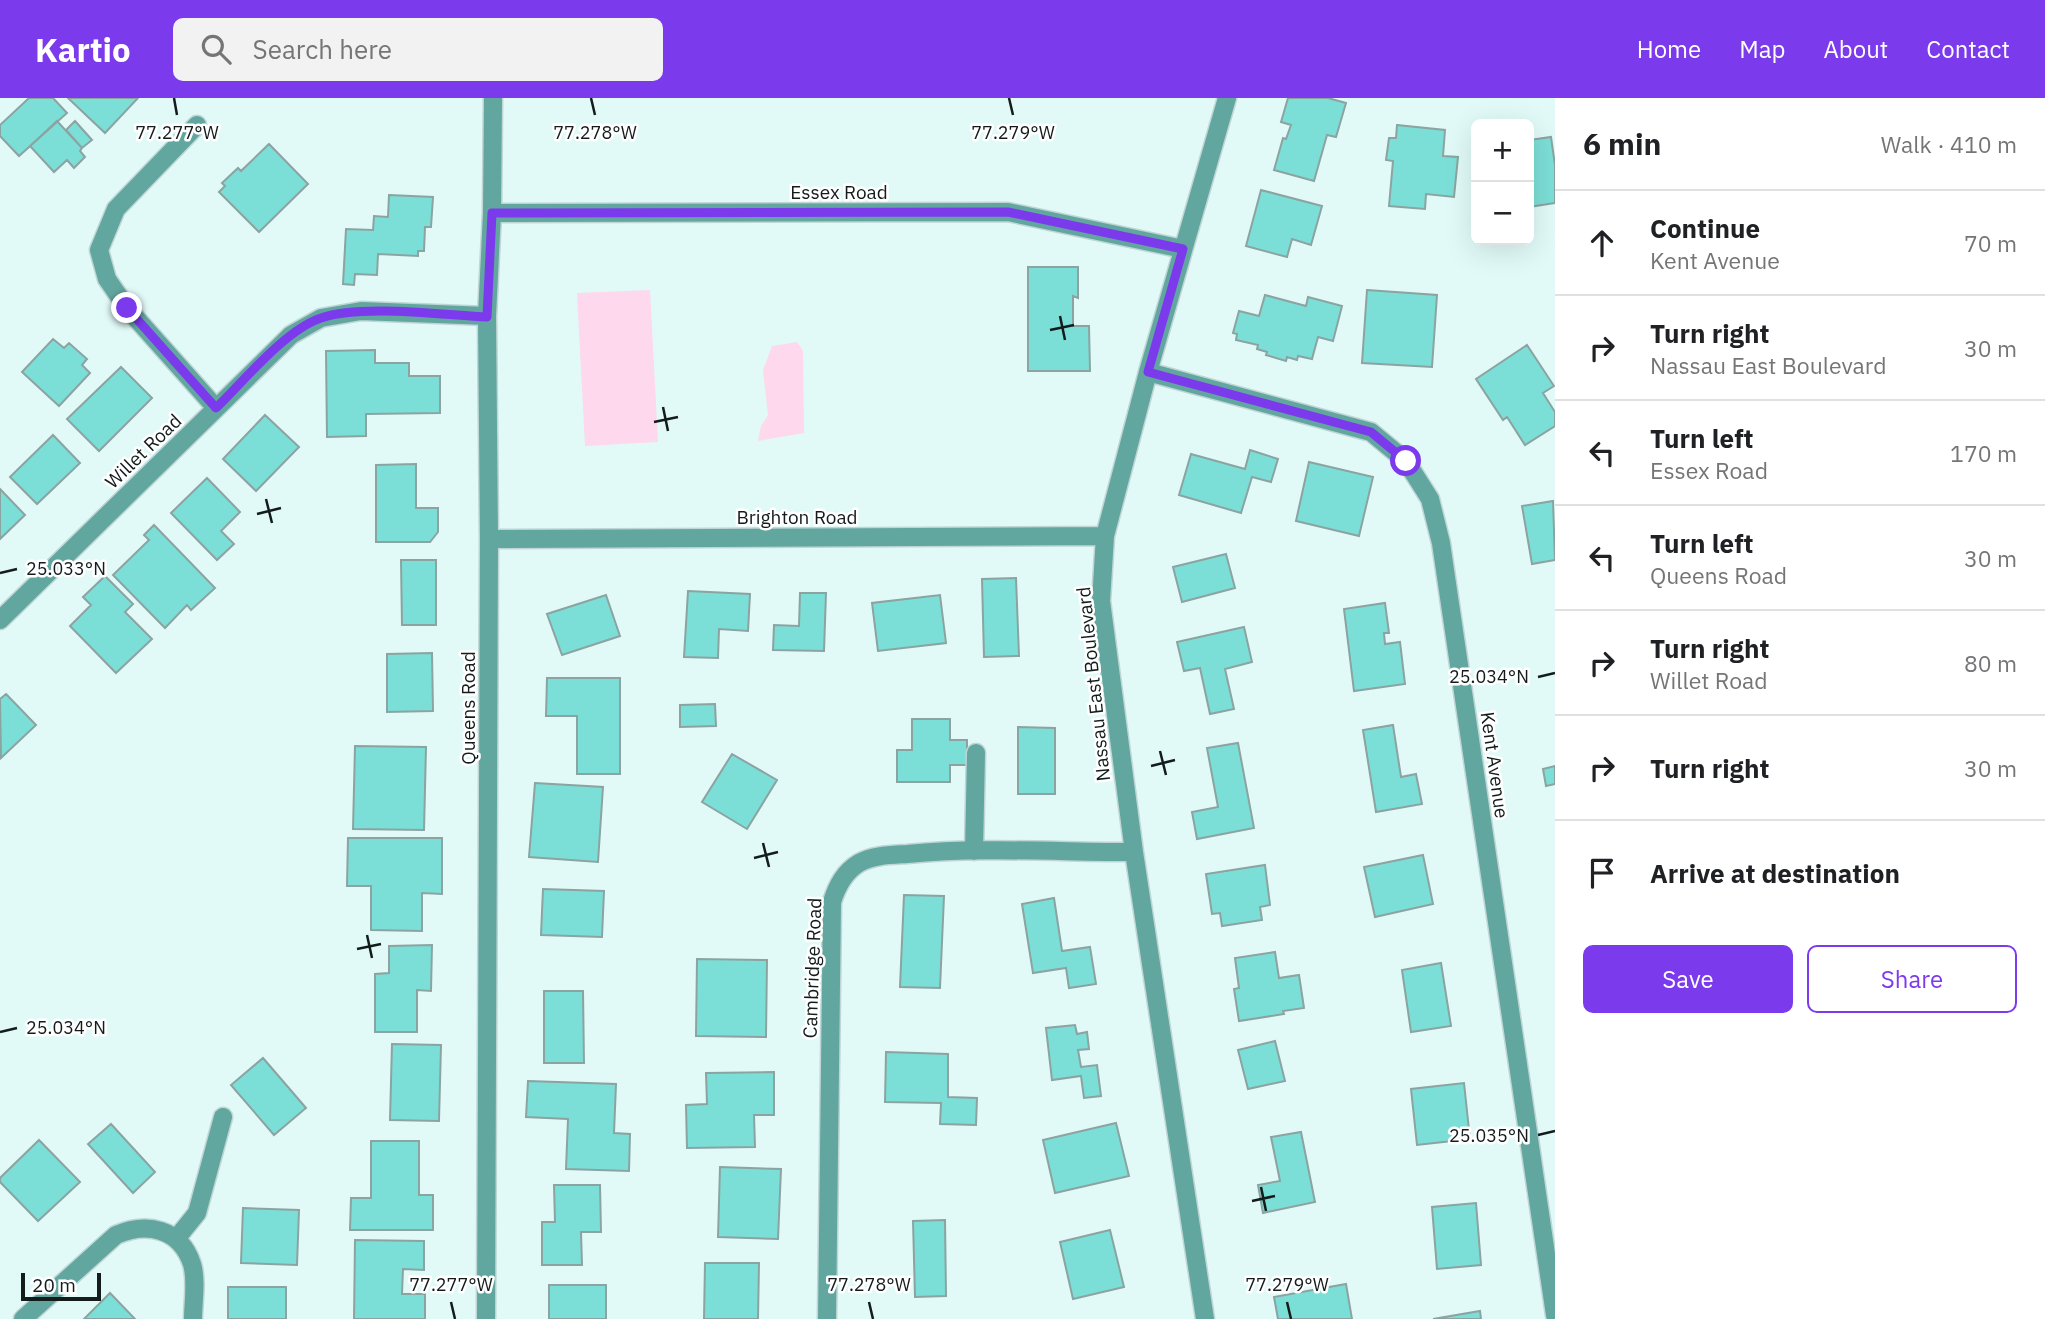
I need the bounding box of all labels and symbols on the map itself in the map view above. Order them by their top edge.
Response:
text: 77.277°W [135,121,219,144]
text: 77.278°W [553,121,637,144]
text: 77.279°W [971,121,1055,144]
street label: Essex Road [790,180,888,204]
route end [111,292,142,323]
street label: Willet Road [100,409,186,493]
route start [1390,445,1421,476]
street label: Brighton Road [736,505,858,529]
text: 25.033°N [26,557,106,580]
street label: Nassau East Boulevard [1071,586,1115,782]
street label: Queens Road [456,651,480,765]
text: 25.034°N [1449,665,1529,688]
street label: Kent Avenue [1476,710,1514,820]
street label: Cambridge Road [798,897,826,1039]
text: 25.034°N [26,1016,106,1039]
text: 25.035°N [1449,1124,1529,1147]
scale bar [21,1270,102,1302]
text: 77.277°W [409,1273,493,1296]
text: 77.278°W [827,1273,911,1296]
text: 77.279°W [1245,1273,1329,1296]

